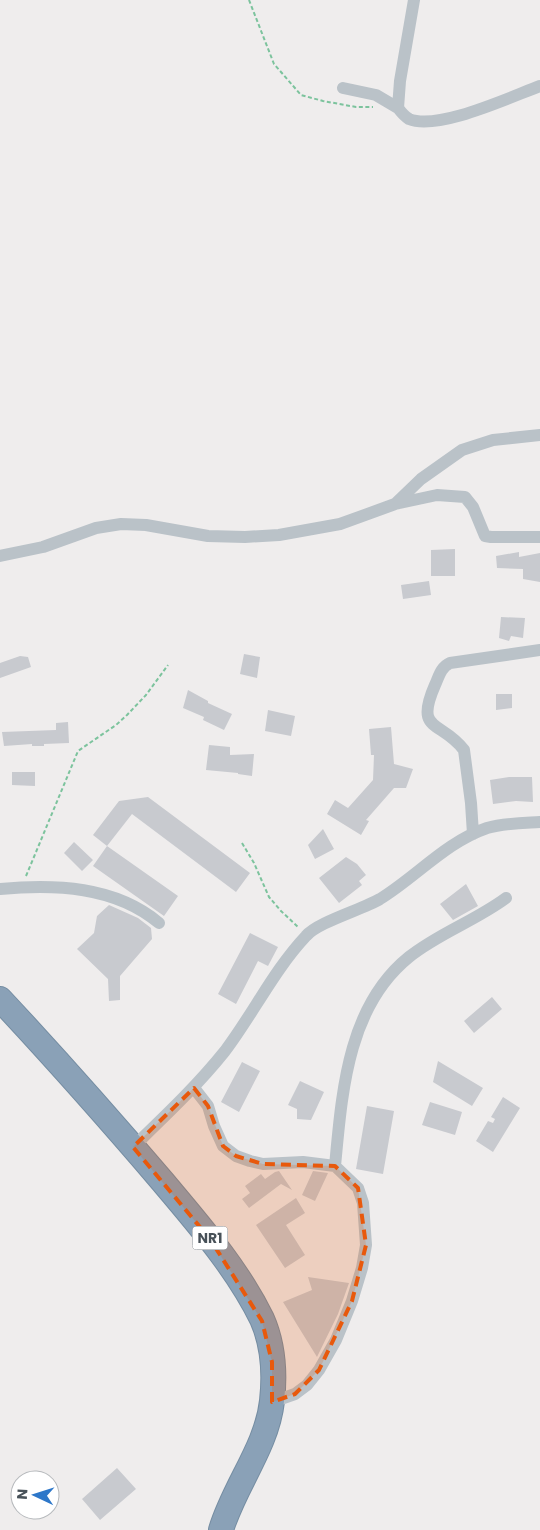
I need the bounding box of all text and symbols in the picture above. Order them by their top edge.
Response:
road number: NR1 [192,1226,228,1250]
north arrow [10,1470,60,1520]
text: N [12,1488,32,1500]

